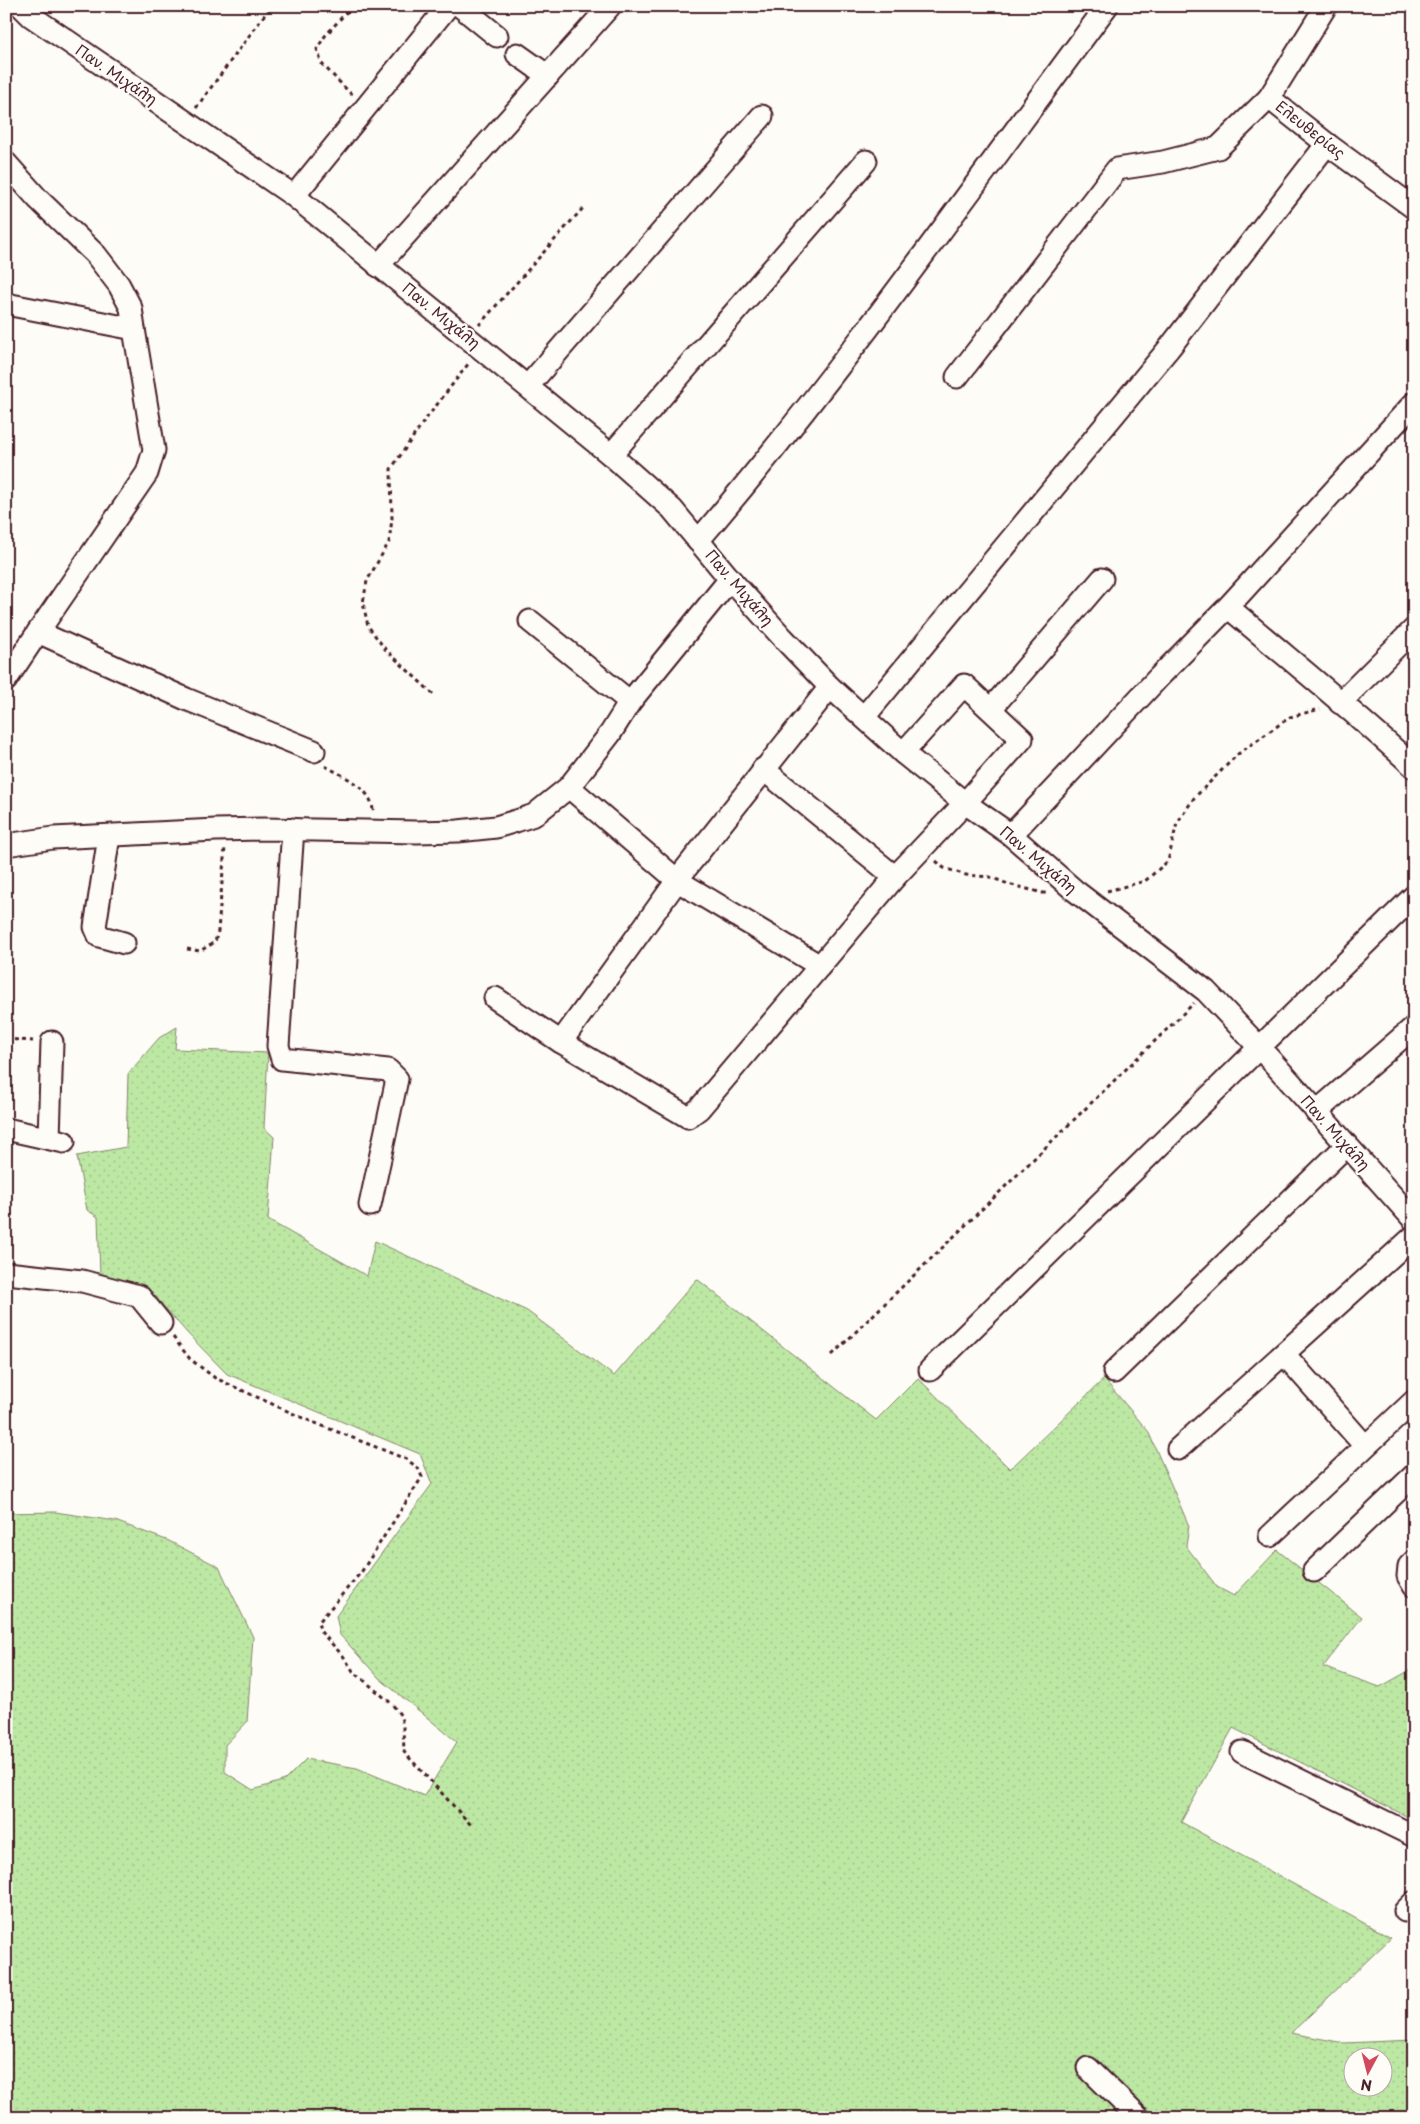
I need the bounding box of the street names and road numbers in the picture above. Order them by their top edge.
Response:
street label: Παν. Μιχάλη [71,38,163,110]
street label: Ελευθερίας [1271,94,1351,164]
street label: Παν. Μιχάλη [398,276,486,354]
street label: Παν. Μιχάλη [700,544,780,630]
street label: Παν. Μιχάλη [995,820,1083,898]
street label: Παν. Μιχάλη [1296,1089,1376,1175]

